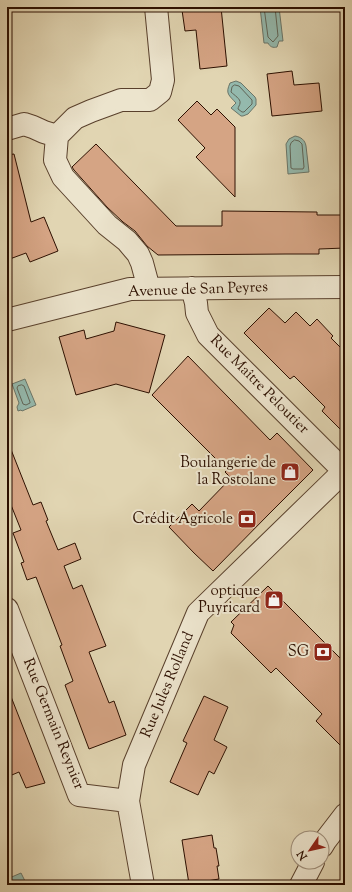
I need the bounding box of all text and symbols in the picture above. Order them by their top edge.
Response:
street label: Avenue de San Peyres [128,277,269,303]
street label: Rue Maître Peloutier [205,331,314,440]
place label: Boulangerie de la Rostolane [180,453,276,491]
shop icon: Boulangerie de la Rostolane [279,461,301,483]
bank icon: Crédit Agricole [236,508,258,530]
place label: Crédit Agricole [133,509,233,530]
place label: optique Puyricard [198,581,261,619]
shop icon: optique Puyricard [263,589,285,611]
street label: Rue Jules Rolland [136,628,200,741]
bank icon: SG [312,641,334,663]
place label: SG [288,642,309,663]
street label: Rue Germain Reynier [17,655,89,793]
north arrow [290,830,330,870]
text: N [293,847,312,864]

